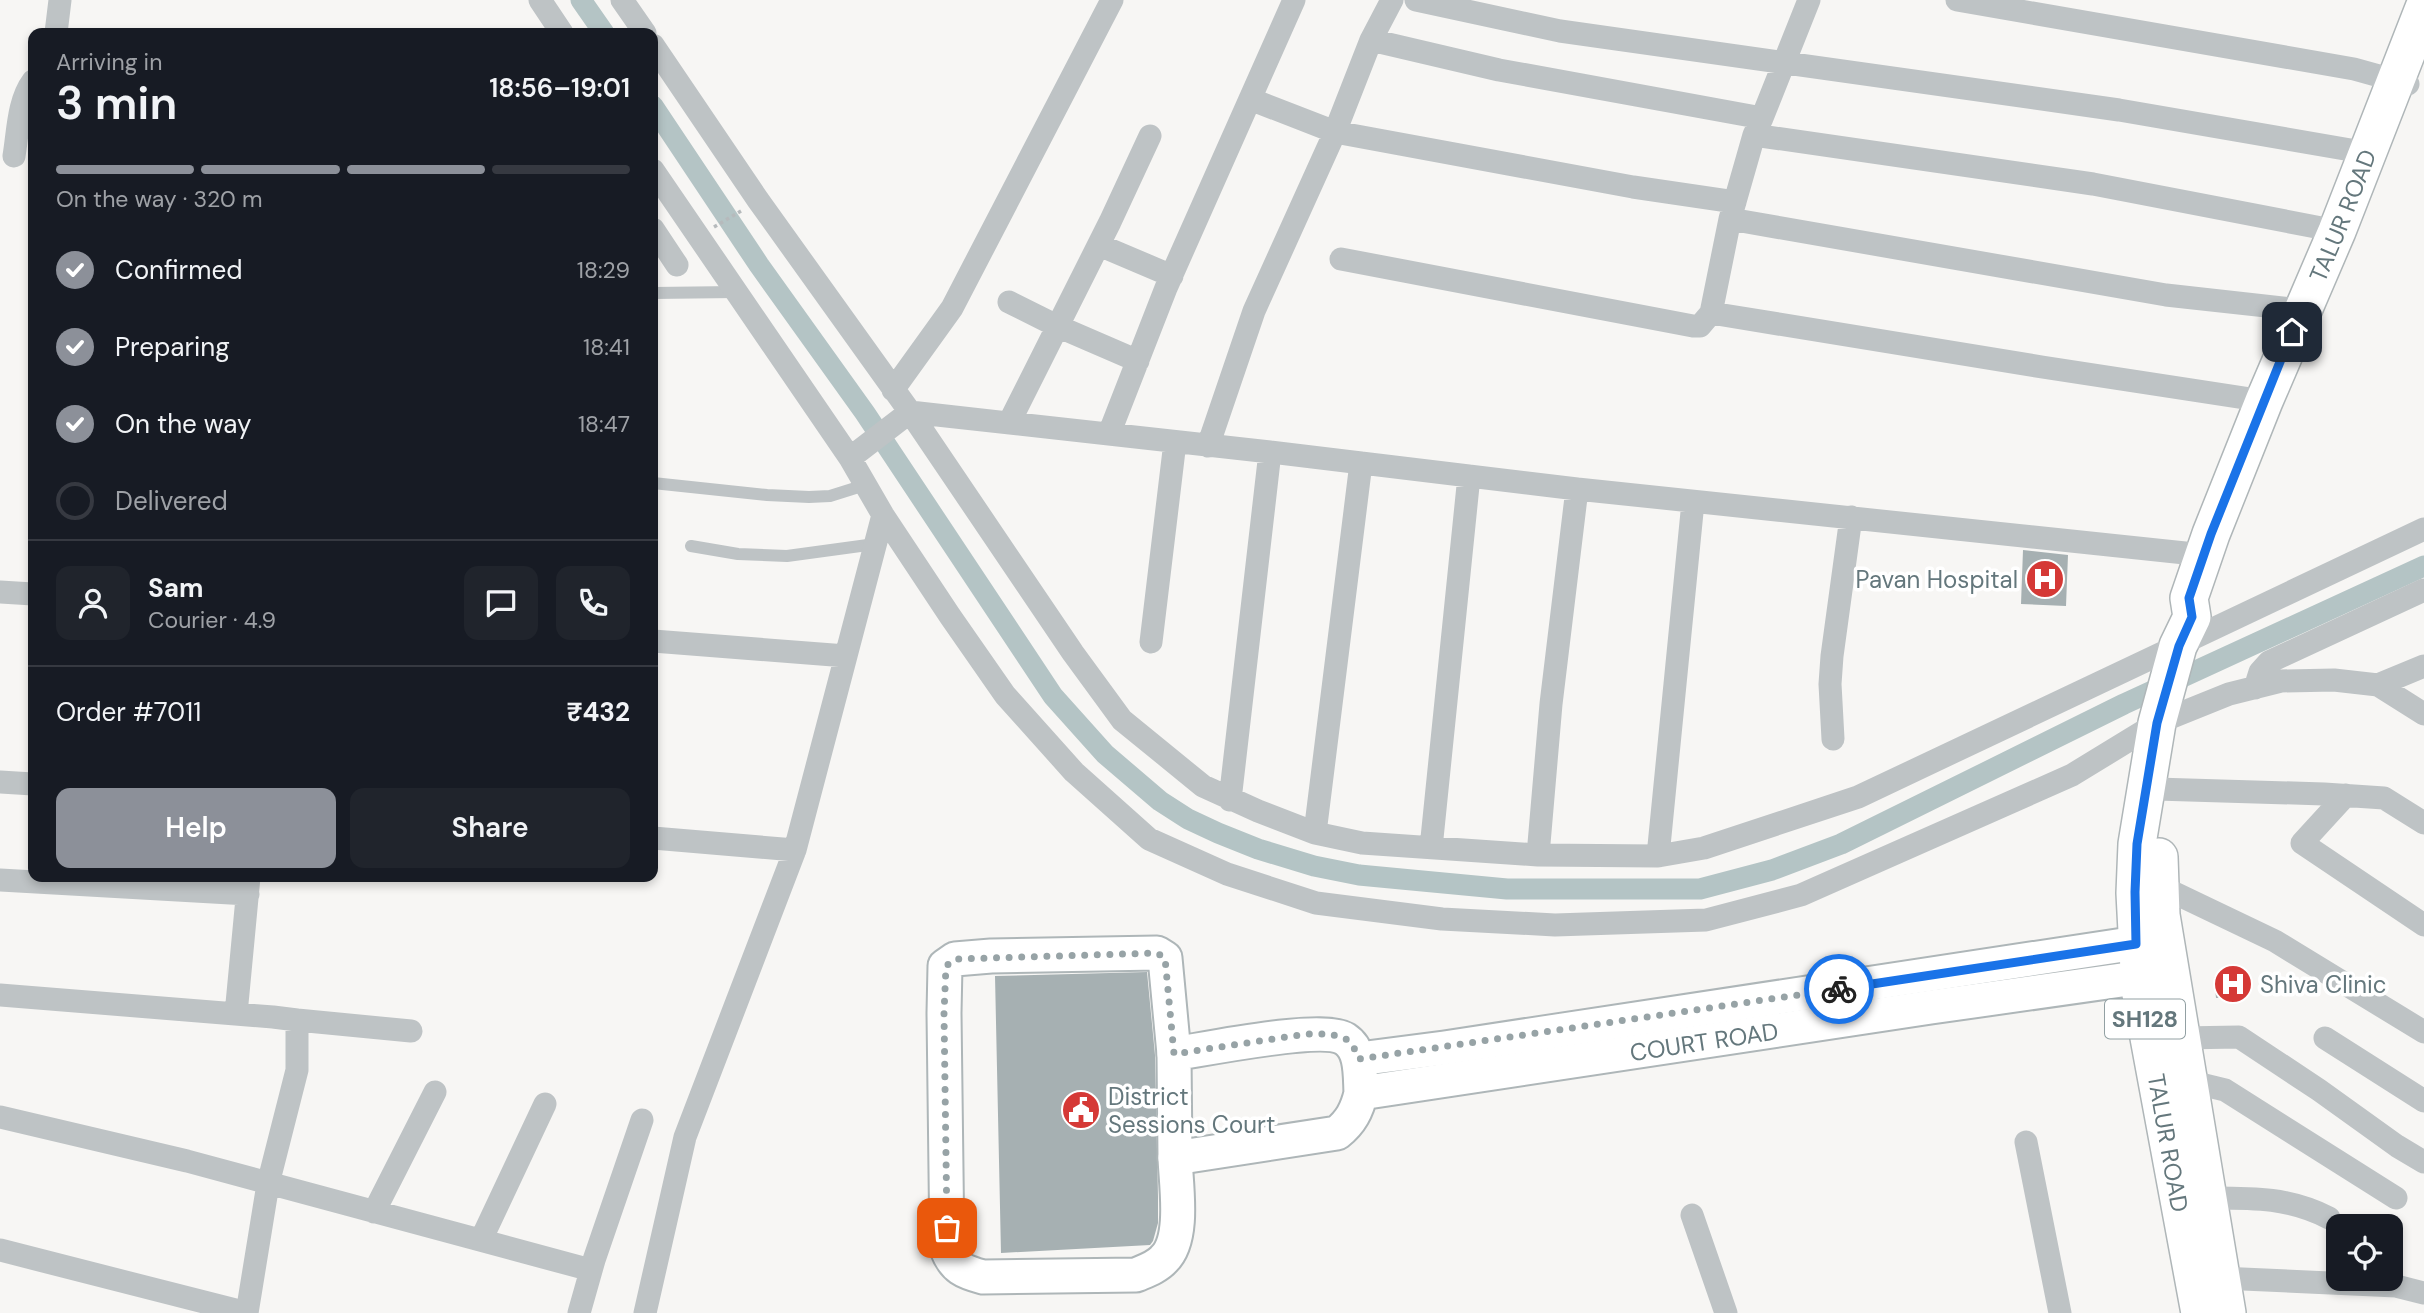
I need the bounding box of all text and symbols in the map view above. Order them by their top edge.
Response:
text: Arriving in [56,47,162,77]
text: 18:56–19:01 [489,71,630,105]
text: 3 min [56,73,177,133]
street label: TALUR ROAD [2302,145,2383,286]
text: On the way · 320 m [56,184,262,214]
icon: check [56,251,94,289]
text: Confirmed [115,253,242,287]
text: 18:29 [577,255,630,285]
pin [2262,302,2322,362]
icon: home [2273,313,2311,351]
icon: check [56,328,94,366]
text: Preparing [115,330,230,364]
text: 18:41 [583,332,630,362]
icon: check [56,405,94,443]
text: On the way [115,407,251,441]
text: 18:47 [578,409,630,439]
text: Delivered [115,484,228,518]
hospital icon: Pavan Hospital [2024,558,2066,600]
place label: Pavan Hospital [1856,564,2018,595]
button: person [56,566,130,640]
button: chat [464,566,538,640]
button: phone [556,566,630,640]
text: Sam [148,571,203,605]
text: Courier · 4.9 [148,605,276,635]
text: Order #7011 [56,695,201,729]
text: ₹432 [566,695,630,729]
button: Help [56,788,336,868]
button: Share [350,788,630,868]
courier [1804,954,1874,1024]
hospital icon: Shiva Clinic [2212,963,2254,1005]
place label: Shiva Clinic [2260,969,2387,1000]
icon: bike [1820,970,1858,1008]
road number: SH128 [2105,1000,2185,1038]
street label: COURT ROAD [1628,1015,1780,1068]
street label: TALUR ROAD [2141,1071,2195,1215]
place label: District Sessions Court [1108,1081,1275,1140]
public building icon: District Sessions Court [1060,1089,1102,1131]
pin [917,1198,977,1258]
icon: bag [928,1209,966,1247]
map controls [2326,1214,2403,1291]
button: locate [2326,1214,2403,1291]

